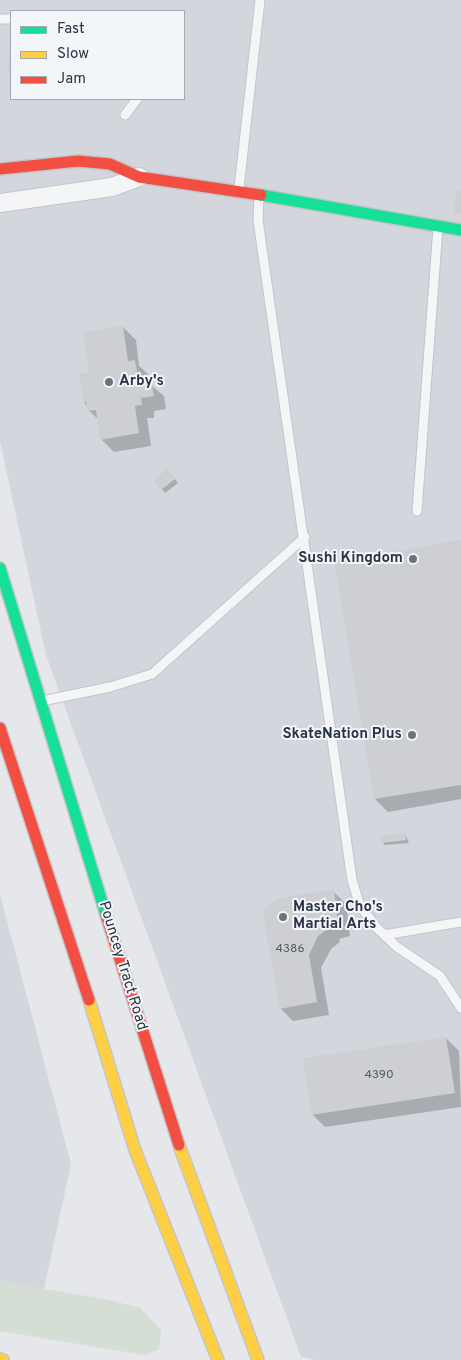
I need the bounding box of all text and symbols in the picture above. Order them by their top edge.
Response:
legend [10,10,185,100]
text: Fast [57,20,85,39]
text: Slow [57,45,89,64]
text: Jam [57,70,86,89]
place label: Arby's [119,373,164,391]
marker: Arby's [103,376,115,388]
place label: Sushi Kingdom [298,550,403,568]
marker: Sushi Kingdom [407,553,419,565]
place label: SkateNation Plus [282,726,402,744]
marker: SkateNation Plus [406,729,418,741]
street label: Pouncey Tract Road [94,899,150,1033]
place label: Master Cho's Martial Arts [293,899,383,934]
marker: Master Cho's Martial Arts [277,911,289,923]
house number: 4386 [275,943,305,957]
house number: 4390 [364,1069,394,1083]

